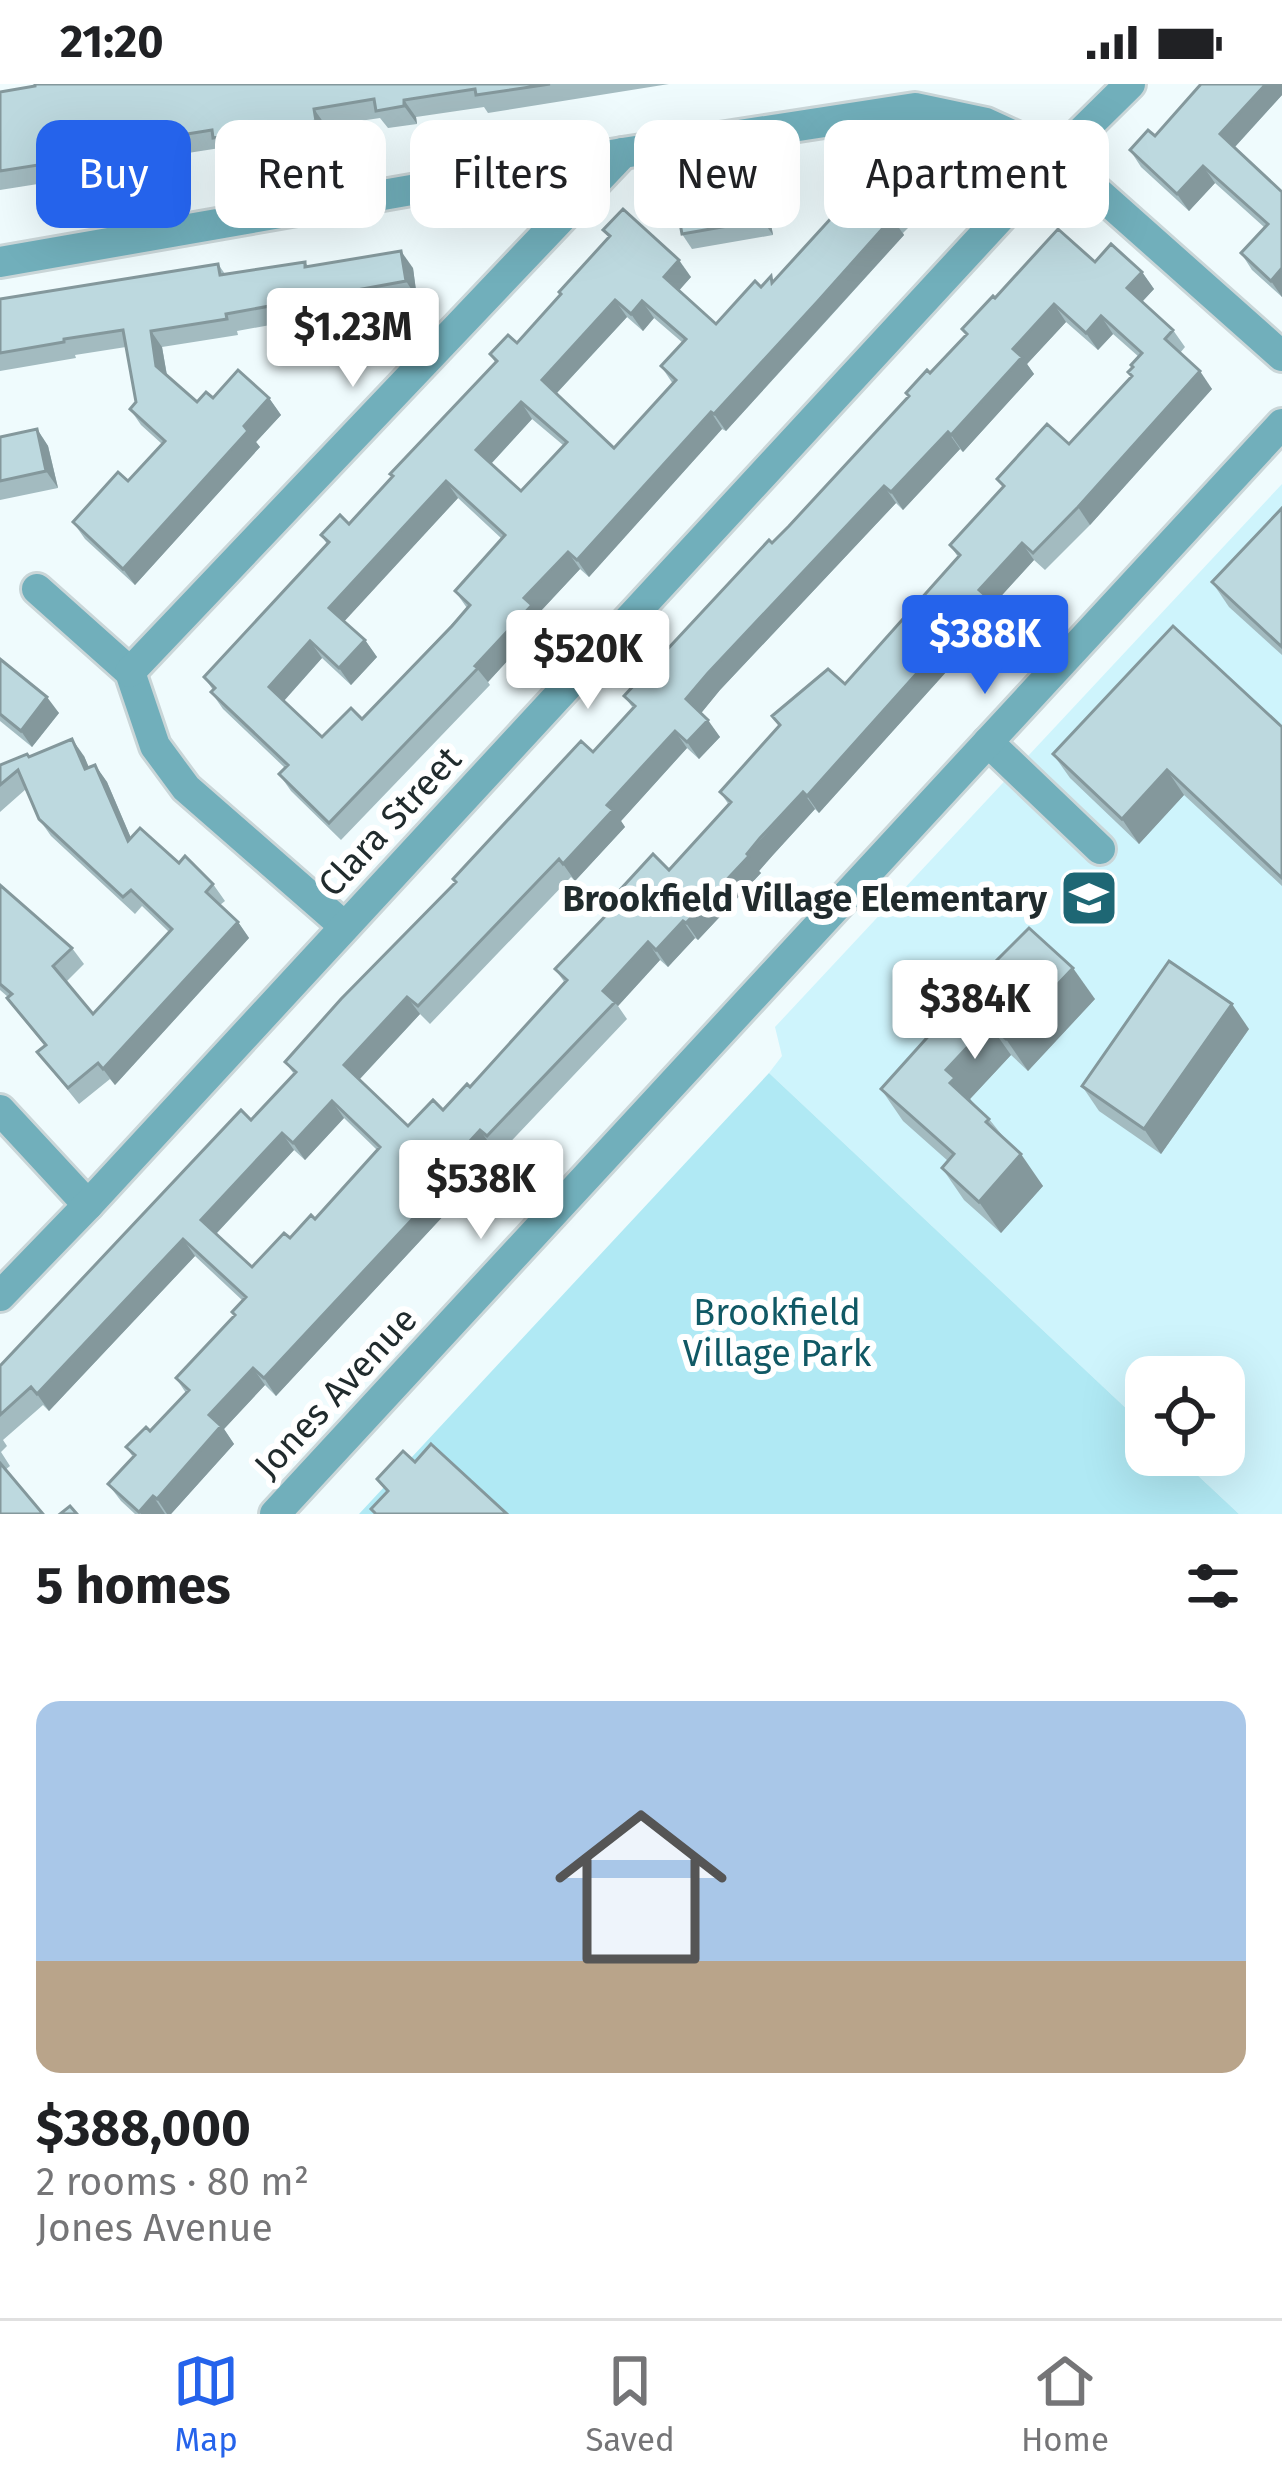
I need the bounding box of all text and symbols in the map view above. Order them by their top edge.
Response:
text: 21:20 [60,15,164,69]
chip: Buy [36,120,191,228]
chip: Rent [215,120,386,228]
chip: Filters [410,120,610,228]
chip: New [634,120,800,228]
chip: Apartment [824,120,1109,228]
pin: $1.23M [255,288,451,390]
text: $1.23M [294,304,412,350]
pin: $388K [901,595,1069,697]
pin: $520K [504,610,672,712]
text: $388K [929,611,1041,657]
text: $520K [533,626,643,672]
street label: Clara Street [309,737,470,906]
school or university icon: Brookfield Village Elementary [1058,867,1120,929]
place label: Brookfield Village Elementary [562,877,1047,921]
pin: $384K [891,960,1059,1062]
text: $384K [919,976,1031,1022]
pin: $538K [397,1140,565,1242]
text: $538K [426,1156,536,1202]
park label: Brookfield Village Park [683,1291,872,1376]
street label: Jones Avenue [245,1298,426,1488]
map controls [1125,1356,1245,1476]
button: locate [1125,1356,1245,1476]
icon: filters [1180,1553,1246,1619]
text: 5 homes [36,1555,231,1617]
icon: home [533,1779,749,1995]
text: $388,000 [36,2097,251,2159]
text: 2 rooms · 80 m² [36,2159,309,2205]
text: Jones Avenue [36,2205,273,2251]
tab: Map [173,2348,239,2460]
tab: Saved [585,2348,675,2460]
tab: Home [1021,2348,1109,2460]

